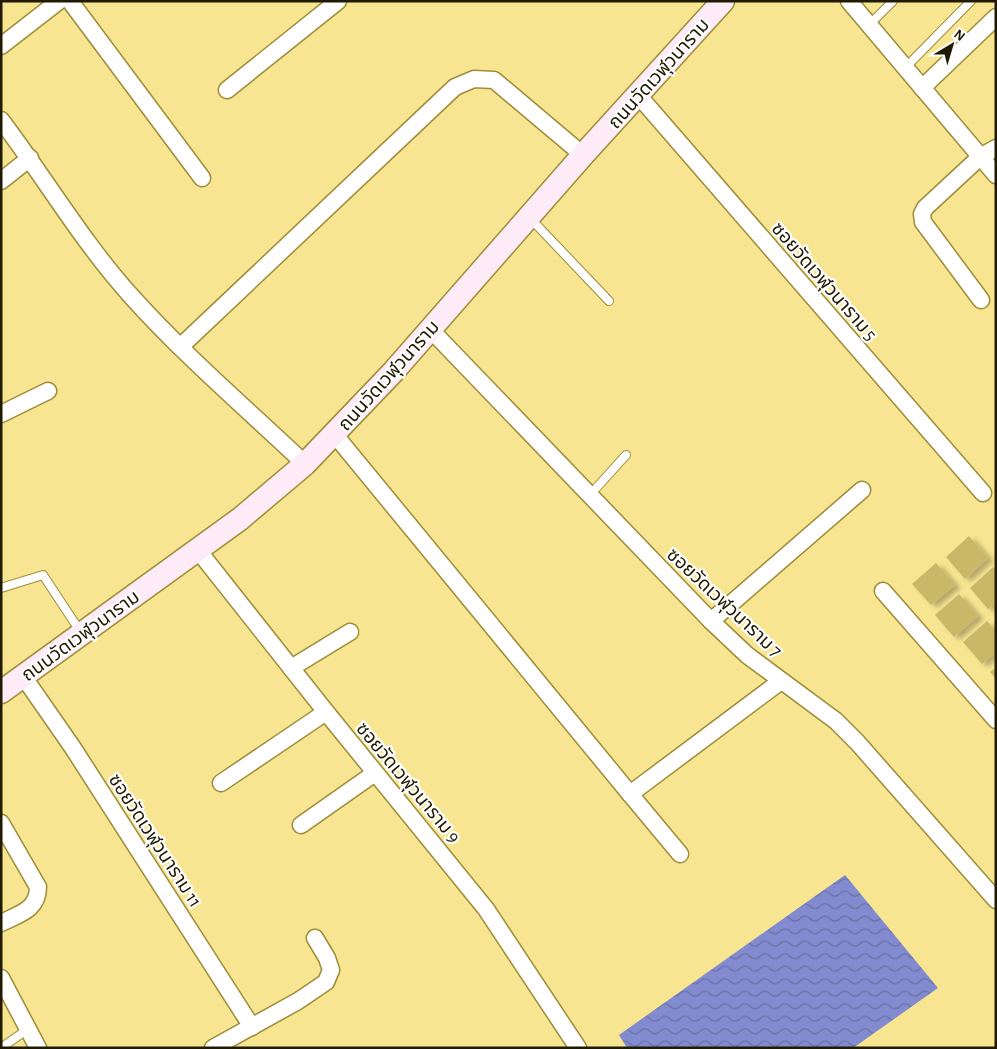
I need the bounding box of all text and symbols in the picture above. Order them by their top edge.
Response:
street label: ถนนวัดเวฬุวนาราม [604,15,714,133]
north arrow [927,20,977,70]
text: N [951,27,968,44]
street label: ซอยวัดเวฬุวนาราม 5 [767,219,881,345]
street label: ถนนวัดเวฬุวนาราม [334,317,444,435]
street label: ซอยวัดเวฬุวนาราม 7 [662,544,786,662]
street label: ถนนวัดเวฬุวนาราม [18,586,144,686]
street label: ซอยวัดเวฬุวนาราม 9 [351,718,464,847]
street label: ซอยวัดเวฬุวนาราม 11 [104,770,206,911]

